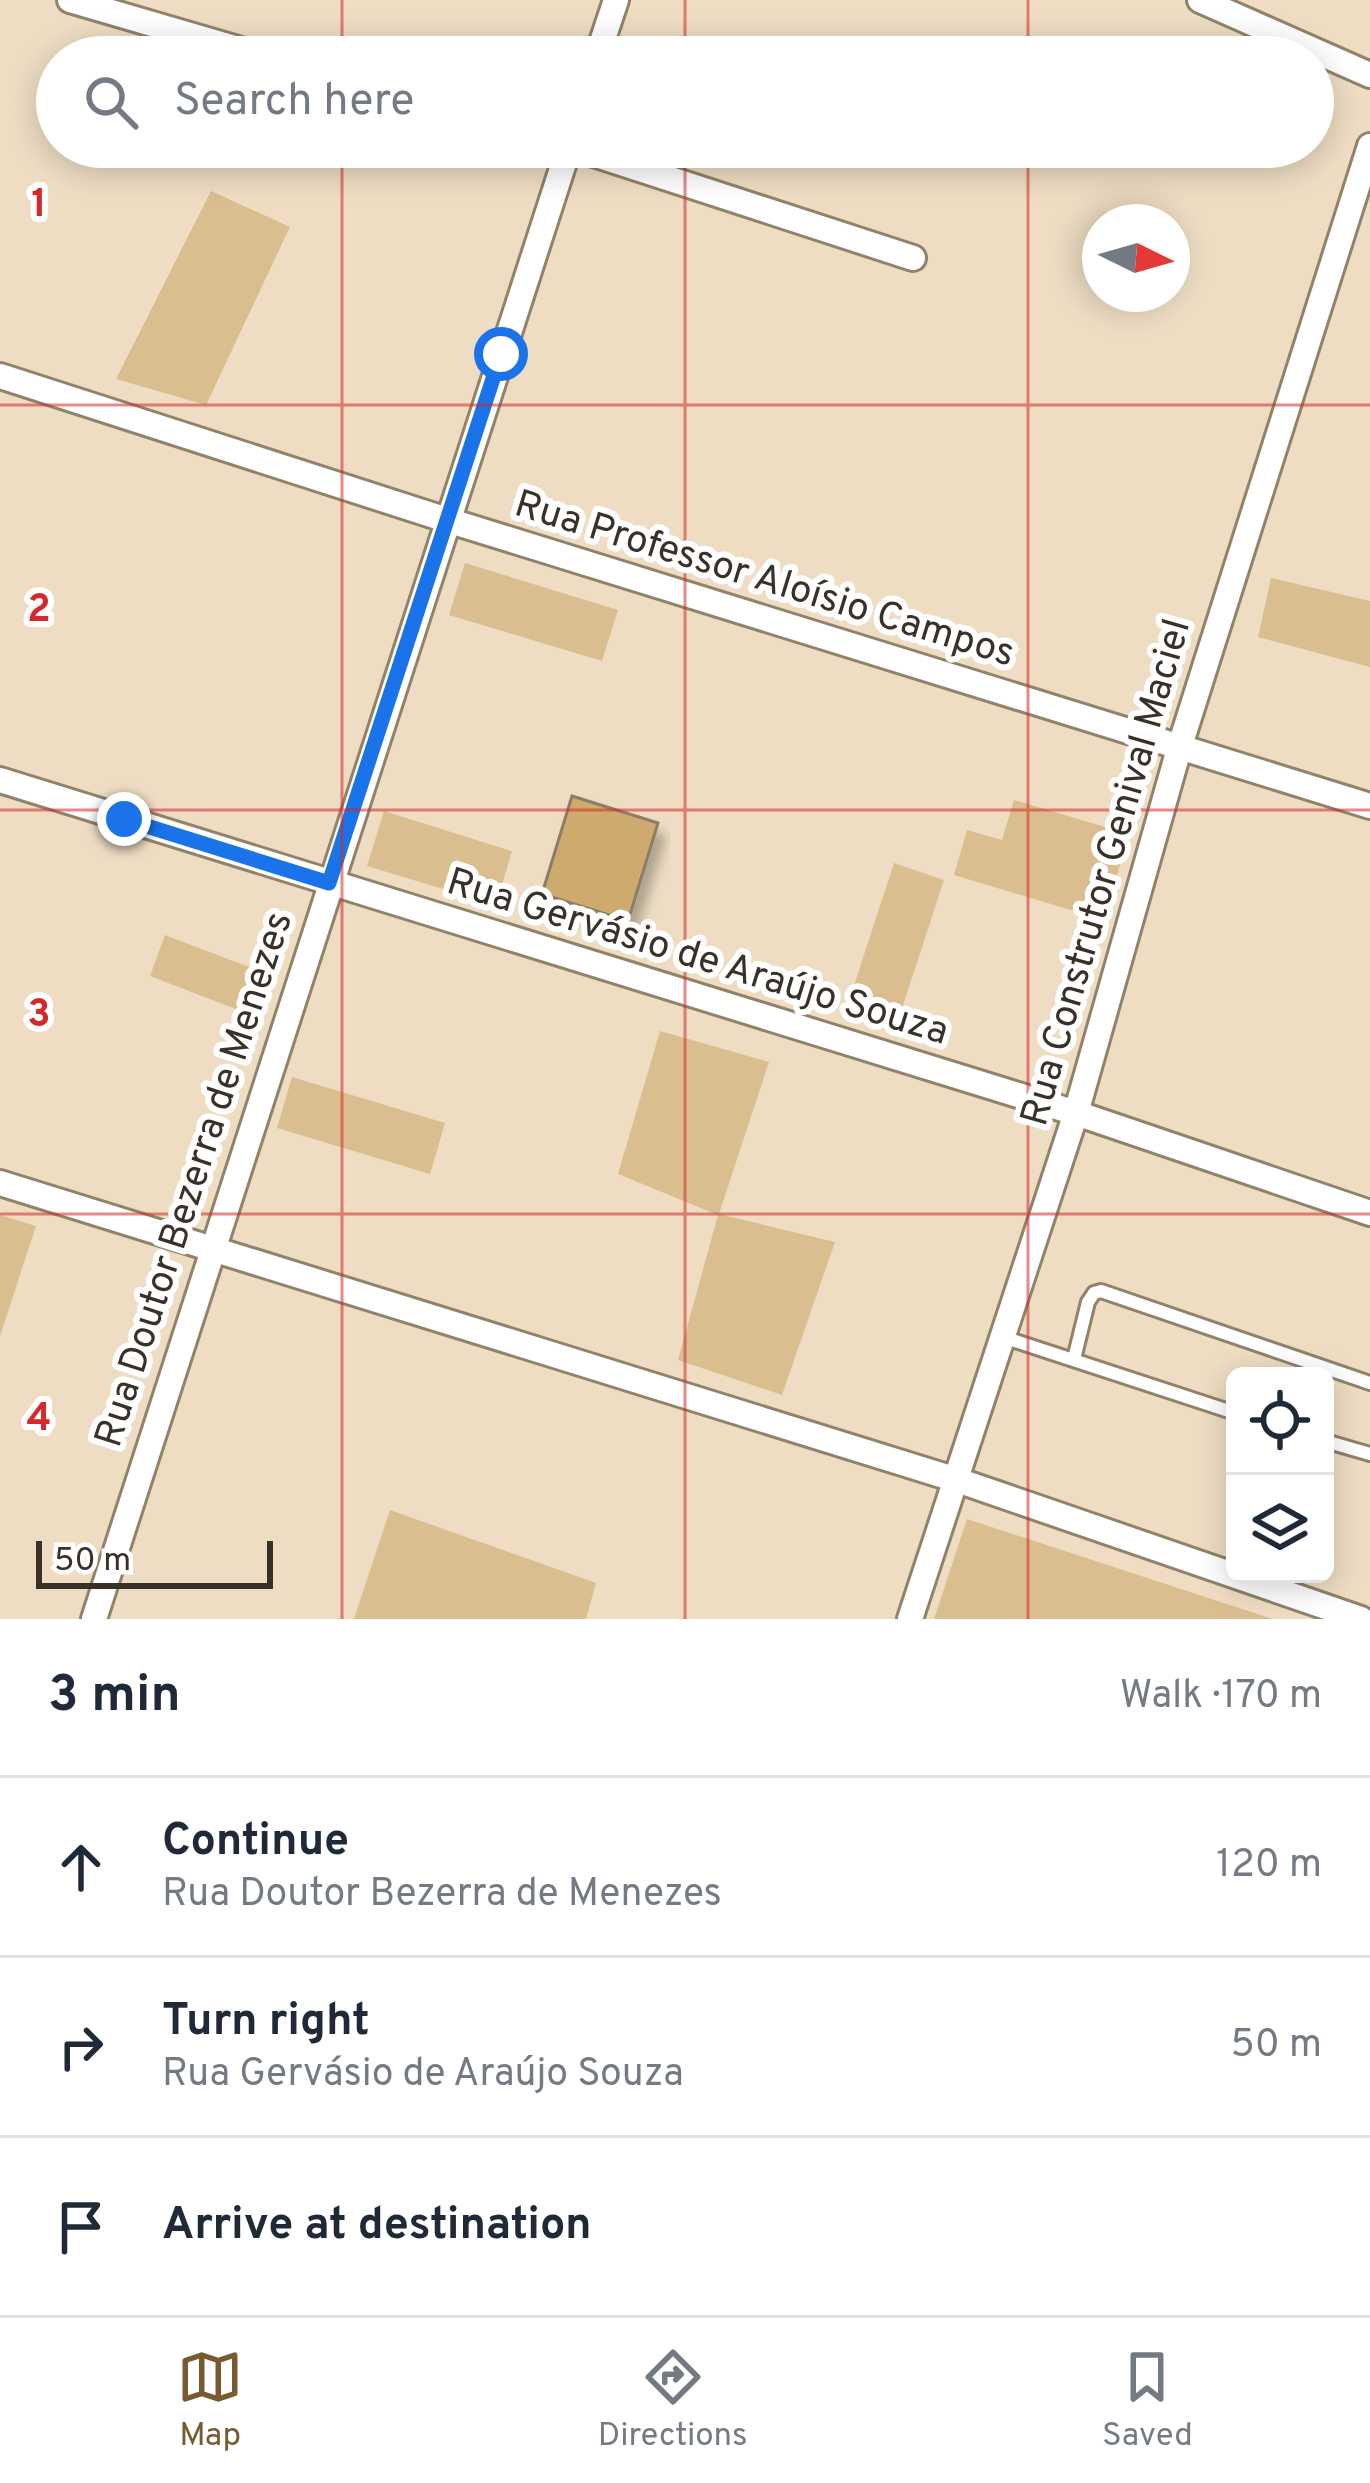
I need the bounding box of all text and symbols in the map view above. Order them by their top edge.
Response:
search box [36,36,1334,168]
icon: search [78,69,144,135]
text: Search here [174,74,414,131]
text: 1 [31,182,47,231]
north arrow [1082,204,1190,312]
route start [474,327,528,381]
street label: Rua Professor Aloísio Campos [508,482,1020,680]
text: 2 [27,587,51,636]
street label: Rua Construtor Genival Maciel [1012,614,1204,1132]
route end [97,792,151,846]
street label: Rua Gervásio de Araújo Souza [440,859,954,1059]
street label: Rua Doutor Bezerra de Menezes [86,906,306,1454]
text: 3 [27,992,51,1041]
map controls [1226,1367,1334,1583]
button: locate [1226,1367,1334,1475]
text: 4 [26,1396,52,1445]
button: layers [1226,1475,1334,1583]
scale bar [36,1535,273,1588]
text: 50 m [54,1541,131,1583]
text: 3 min [48,1665,181,1730]
text: Walk · 170 m [1120,1673,1322,1722]
text: Continue [162,1814,349,1871]
icon: ahead [48,1834,114,1900]
text: 120 m [1216,1842,1322,1891]
text: Rua Doutor Bezerra de Menezes [162,1871,722,1920]
text: Turn right [162,1994,370,2051]
icon: right [48,2014,114,2080]
text: 50 m [1231,2022,1322,2071]
text: Rua Gervásio de Araújo Souza [162,2051,684,2100]
icon: arrive [48,2194,114,2260]
text: Arrive at destination [162,2198,592,2255]
tab: Map [177,2344,243,2458]
tab: Directions [598,2344,748,2458]
tab: Saved [1102,2344,1193,2458]

